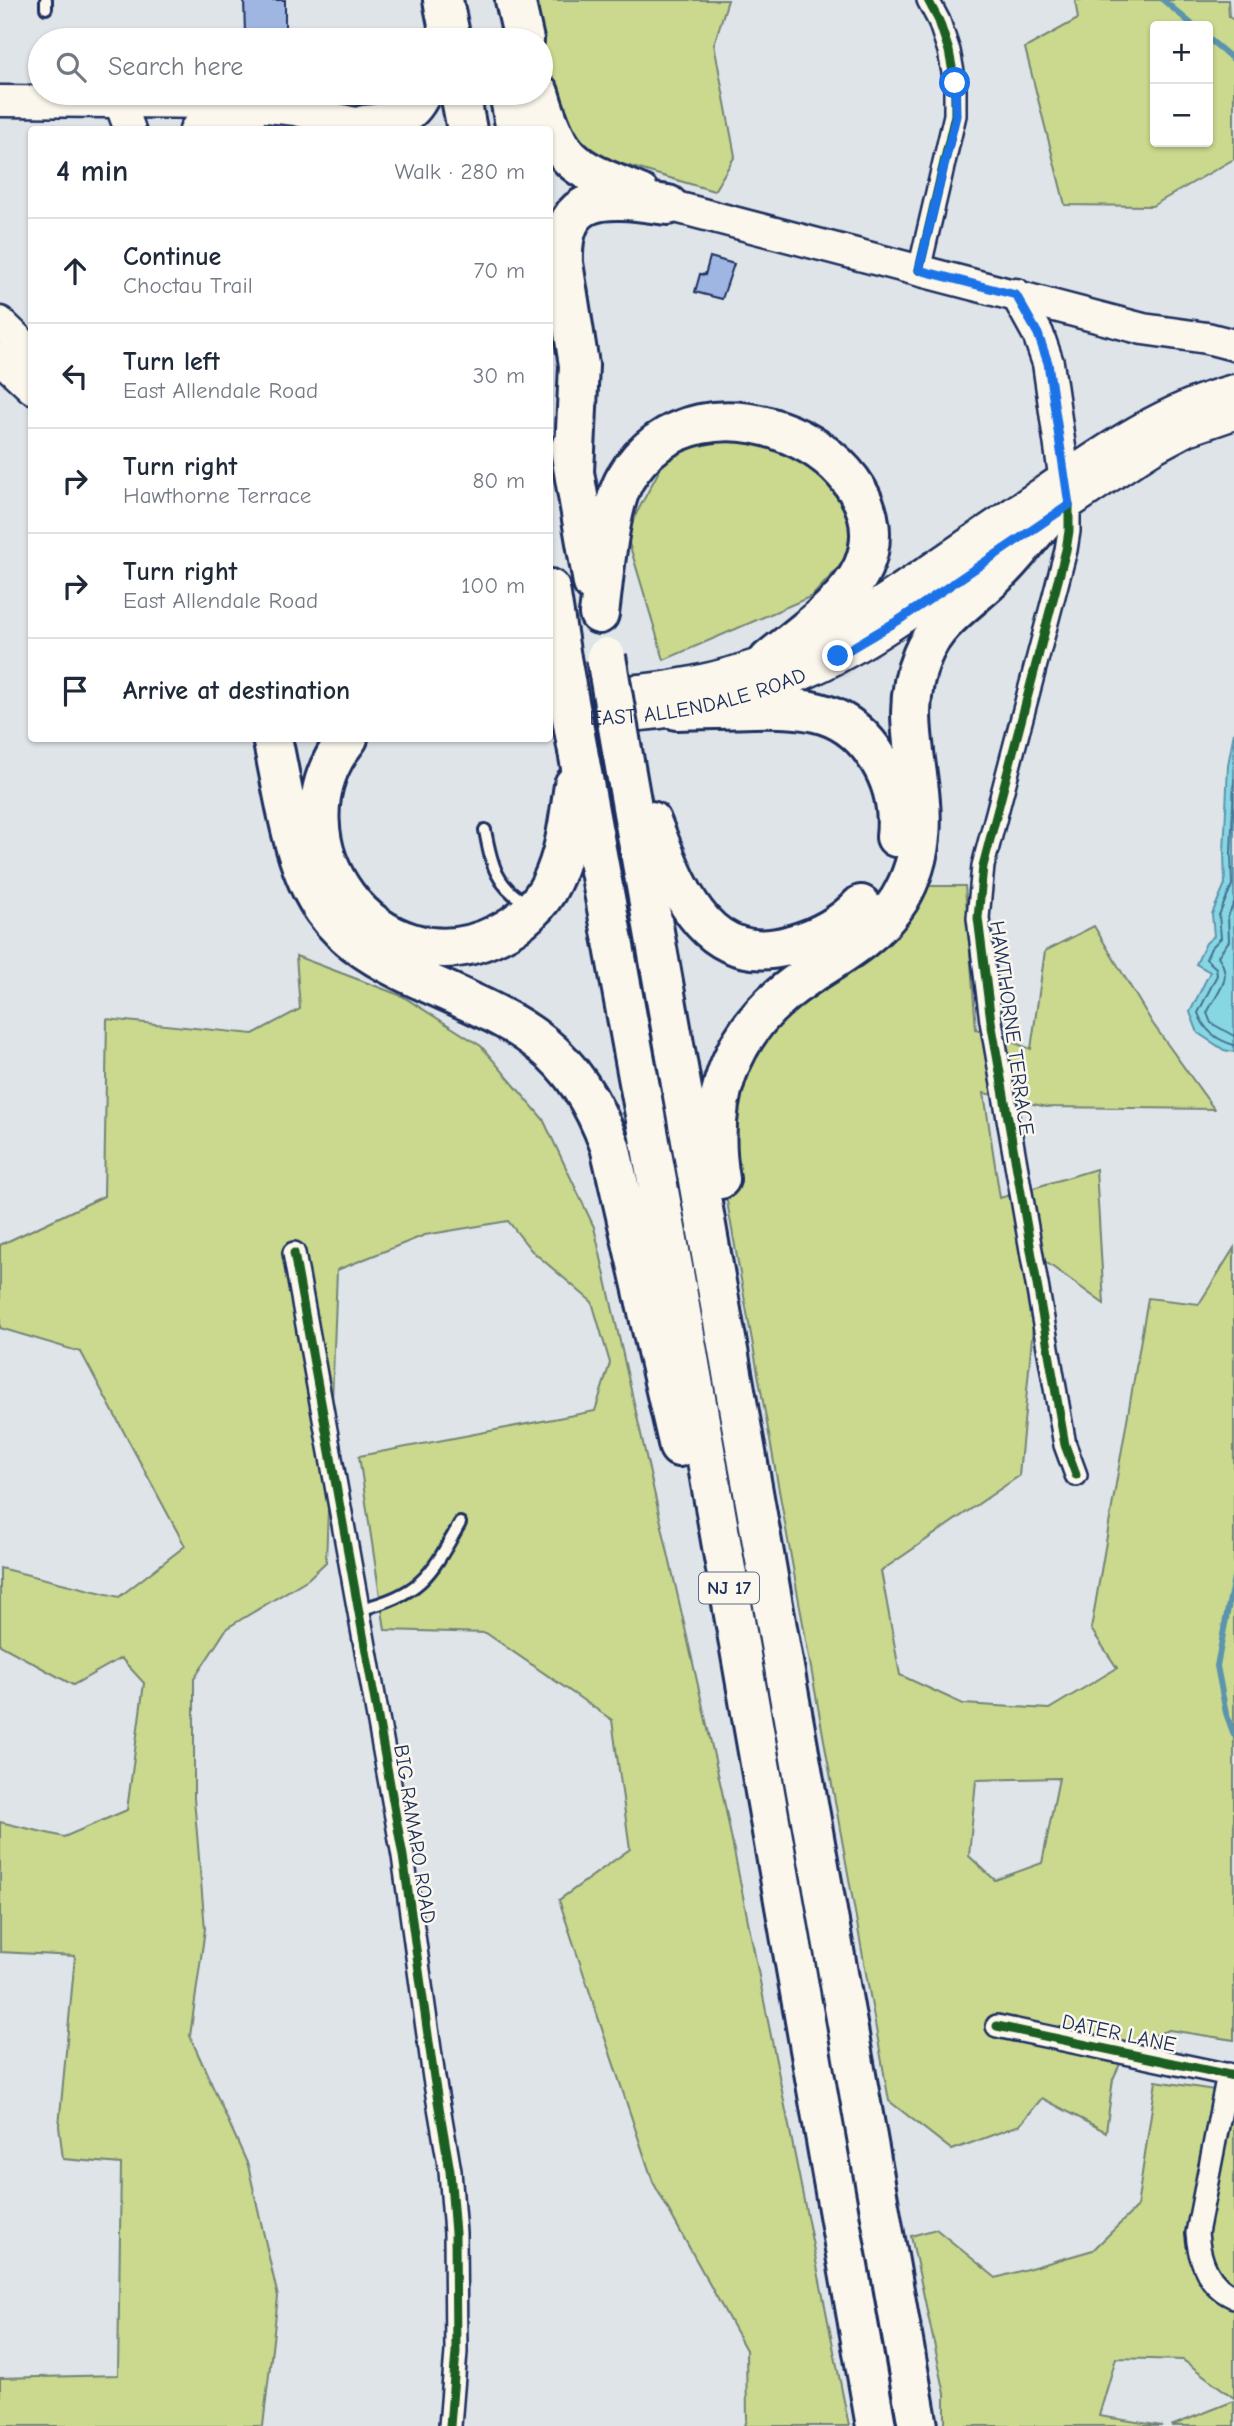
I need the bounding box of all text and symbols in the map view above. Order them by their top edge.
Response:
map controls [1150,21,1213,147]
button: + [1150,21,1213,84]
search box [28,28,553,105]
icon: search [52,48,90,86]
text: Search here [108,52,243,82]
route start [939,67,970,98]
button: − [1150,84,1213,147]
text: 4 min [56,154,128,189]
text: Walk · 280 m [395,158,525,185]
text: Continue [123,242,221,272]
icon: ahead [56,252,94,290]
text: 70 m [473,257,525,284]
text: Choctau Trail [123,272,253,299]
text: Turn left [123,347,220,377]
icon: left [56,357,94,395]
text: 30 m [473,362,525,389]
text: East Allendale Road [123,377,318,404]
text: Turn right [123,452,237,482]
icon: right [56,462,94,500]
text: 80 m [472,467,525,494]
text: Hawthorne Terrace [123,482,311,509]
text: Turn right [123,557,237,587]
icon: right [56,567,94,605]
text: 100 m [461,572,525,599]
text: East Allendale Road [123,587,318,614]
route end [822,640,853,671]
street label: EAST ALLENDALE ROAD [589,662,809,730]
icon: arrive [56,672,94,710]
text: Arrive at destination [123,676,350,706]
street label: HAWTHORNE TERRACE [985,919,1039,1137]
road number: NJ 17 [699,1572,759,1604]
street label: BIG RAMAPO ROAD [389,1743,441,1925]
street label: DATER LANE [1060,2009,1178,2057]

